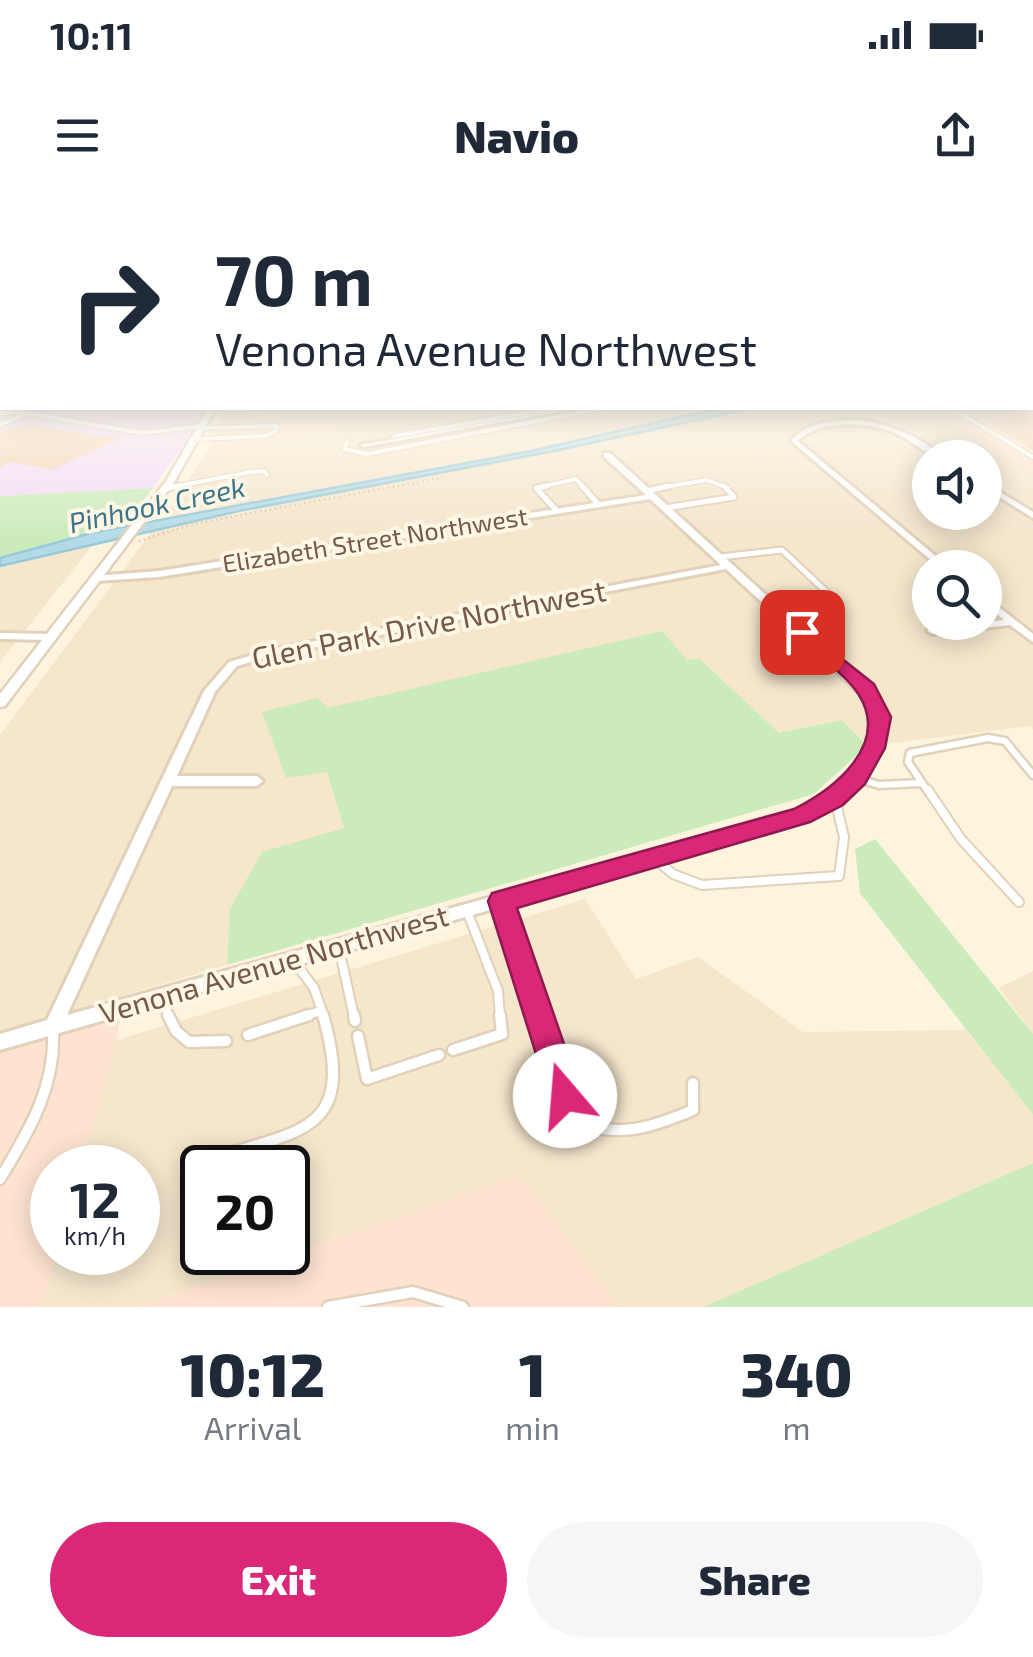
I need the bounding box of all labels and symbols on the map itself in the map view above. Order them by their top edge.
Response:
water label: Pinhook Creek [65,469,248,539]
street label: Elizabeth Street Northwest [220,500,530,578]
street label: Glen Park Drive Northwest [248,571,609,675]
pin [760,590,845,675]
street label: Venona Avenue Northwest [95,896,452,1030]
position arrow [513,1044,617,1148]
speed limit sign: 20 [180,1145,310,1275]

